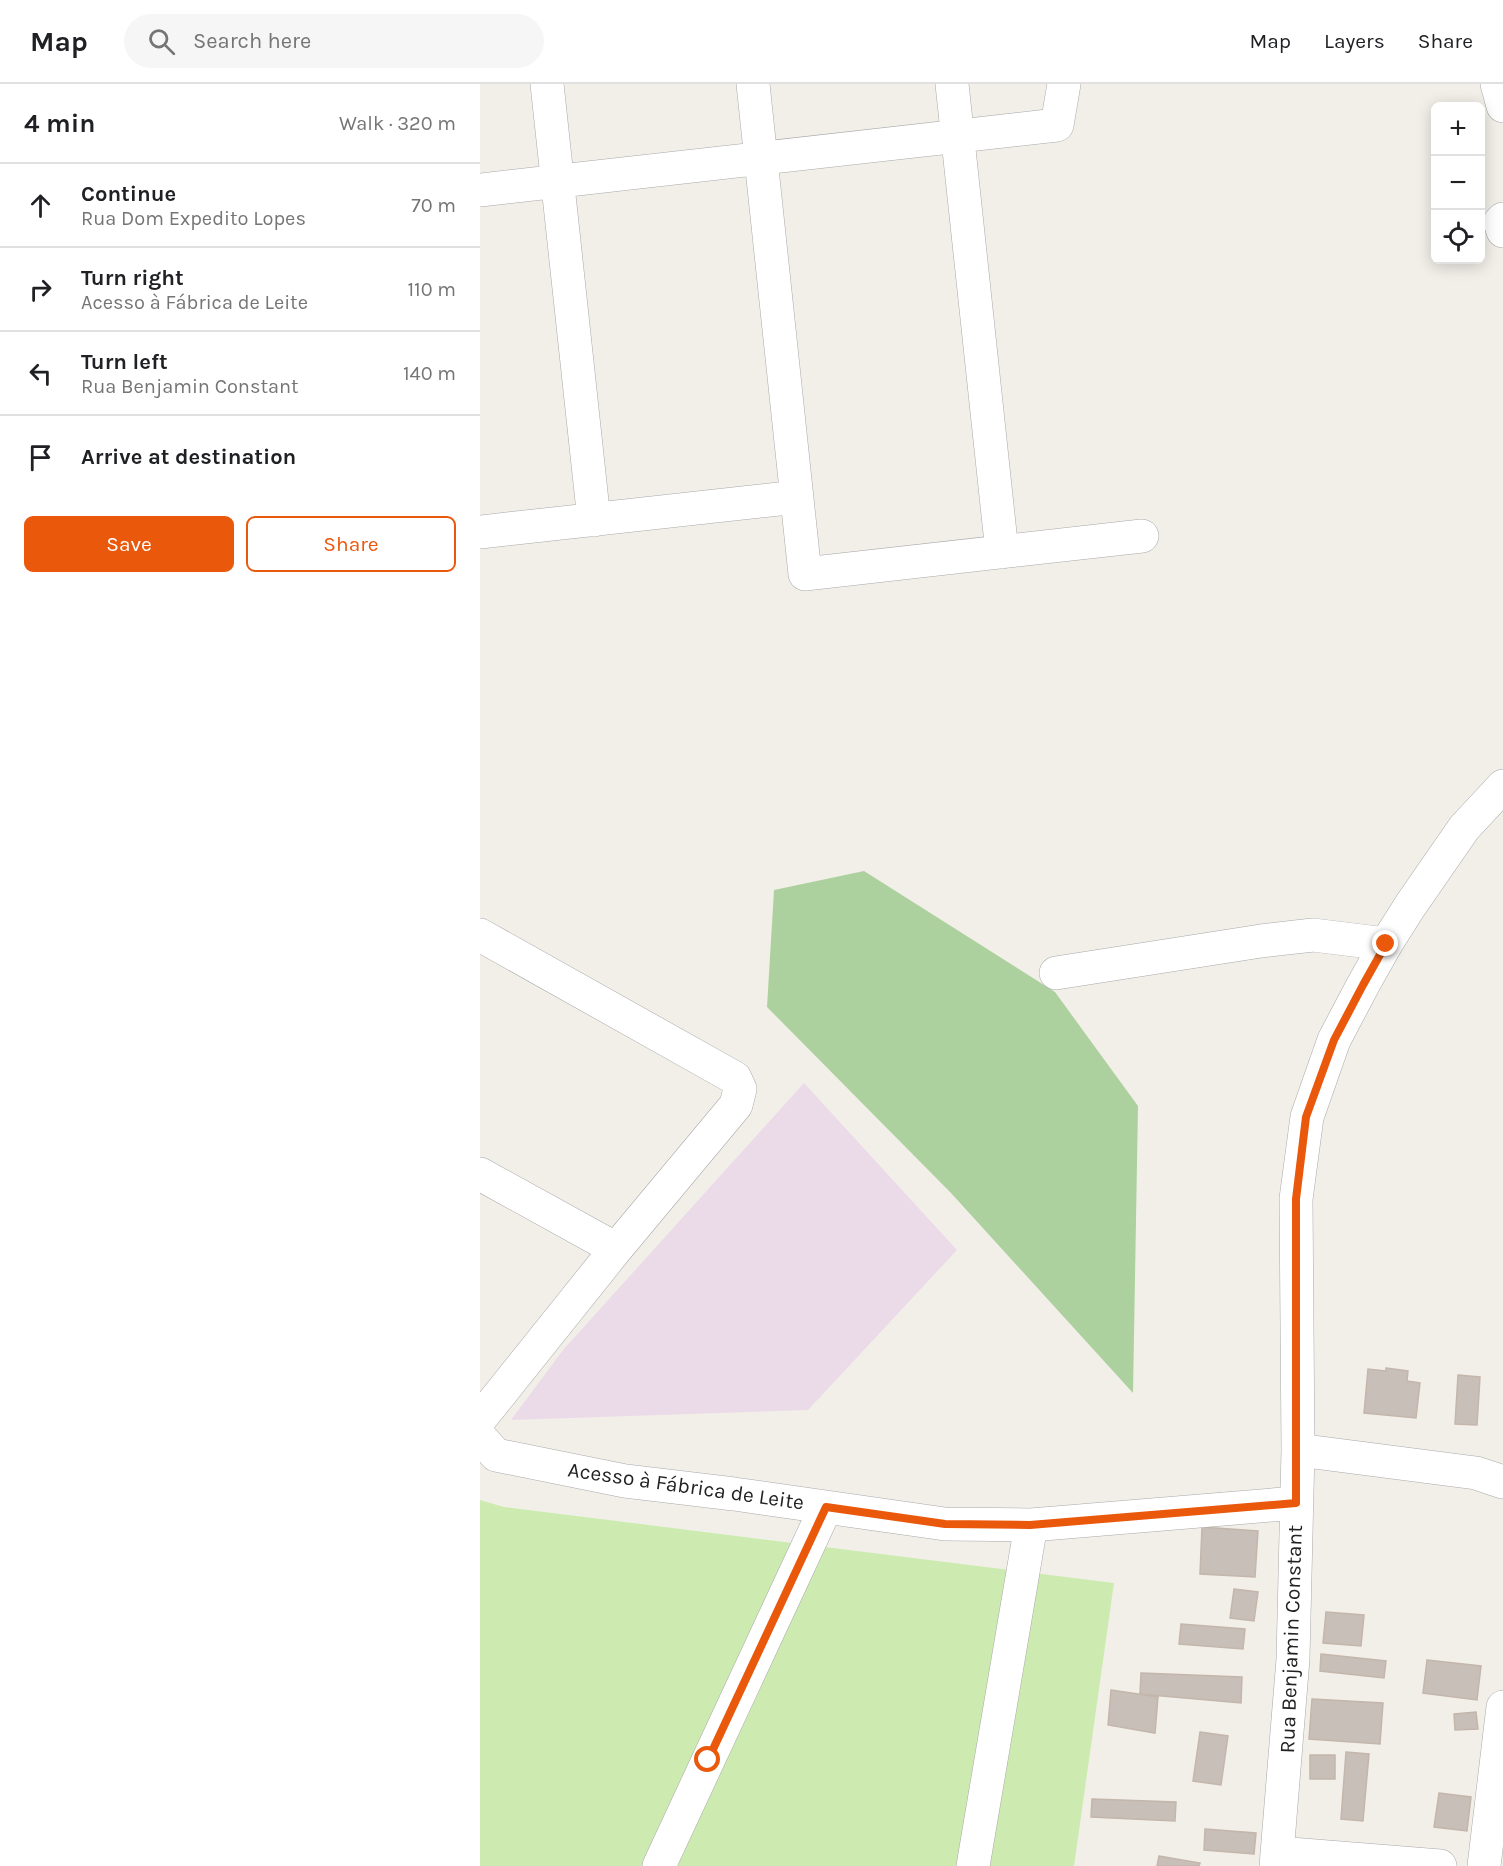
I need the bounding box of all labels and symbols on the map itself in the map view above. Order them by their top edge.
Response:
route end [1372,930,1398,956]
street label: Acesso à Fábrica de Leite [566,1458,806,1514]
street label: Rua Benjamin Constant [1275,1524,1307,1754]
route start [694,1746,720,1772]

